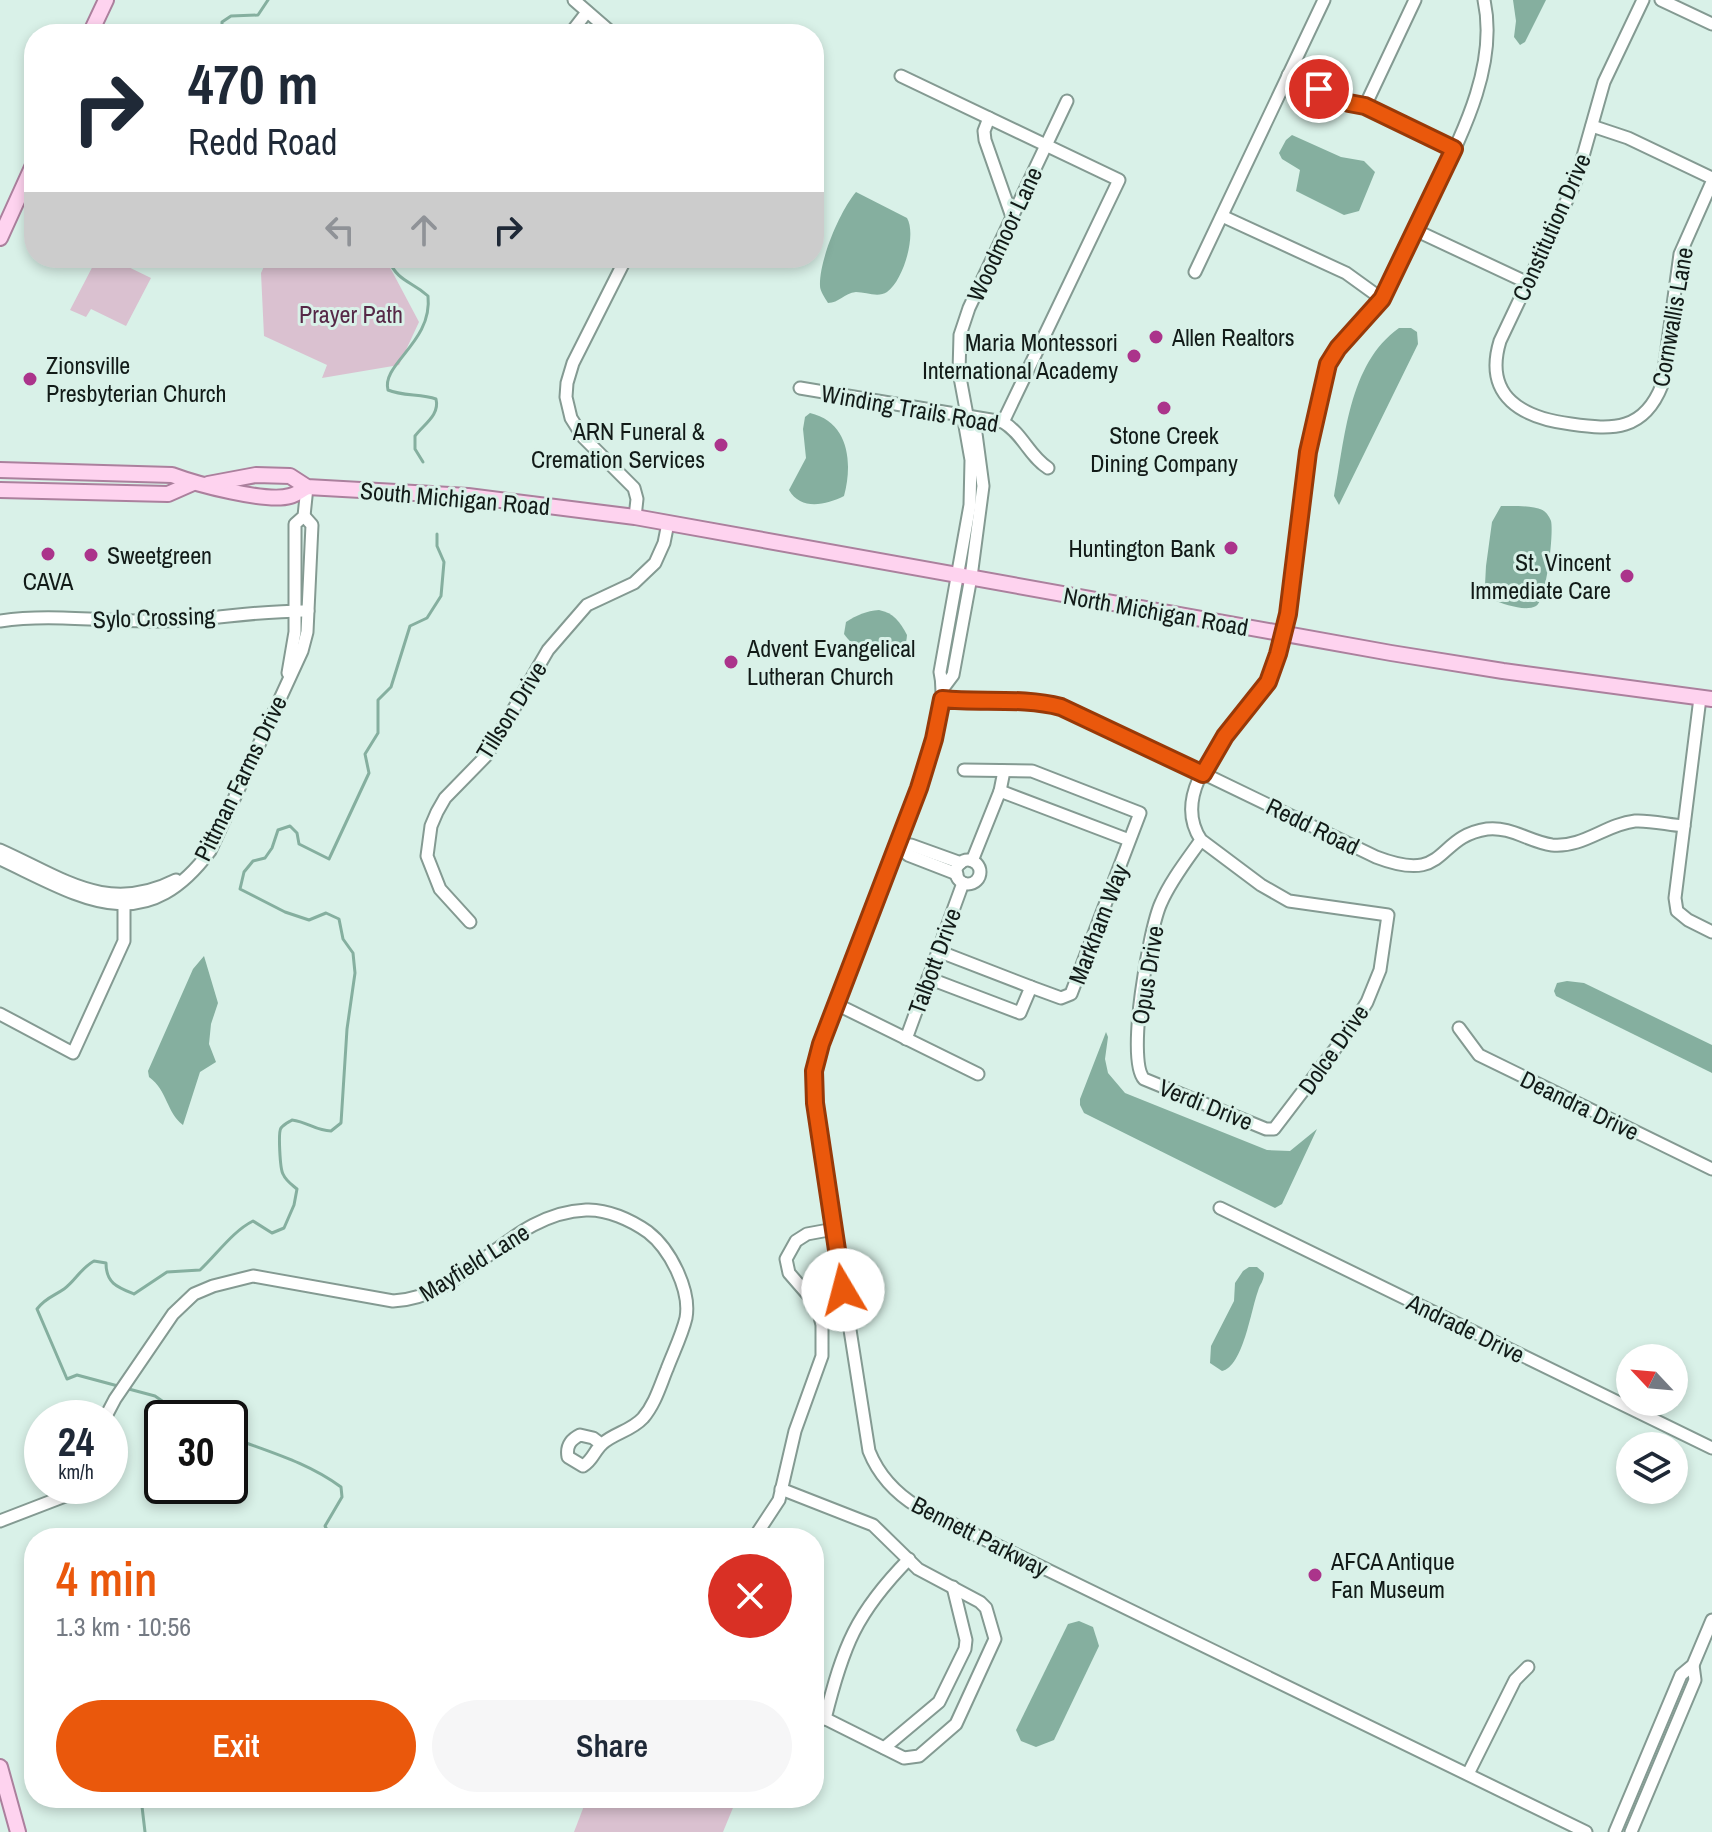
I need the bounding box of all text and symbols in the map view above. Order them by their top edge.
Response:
text: 470 m [188,46,318,121]
pin [1285,55,1353,123]
icon: right [56,56,160,160]
icon: arrive [1297,67,1341,111]
text: Redd Road [188,118,337,166]
street label: Constitution Drive [1504,148,1598,306]
street label: Woodmoor Lane [959,161,1049,307]
icon: left [318,208,362,252]
icon: ahead [402,208,446,252]
icon: right [486,208,530,252]
street label: Cornwallis Lane [1644,245,1700,389]
park label: Prayer Path [299,298,403,330]
place label: Allen Realtors [1171,321,1295,353]
place label: Maria Montessori International Academy [922,326,1118,386]
marker: Allen Realtors [1147,328,1165,346]
marker: Maria Montessori International Academy [1125,347,1143,365]
place label: Zionsville Presbyterian Church [46,349,226,409]
marker: Zionsville Presbyterian Church [21,370,39,388]
street label: Winding Trails Road [819,377,1001,439]
marker: Stone Creek Dining Company [1155,399,1173,417]
place label: ARN Funeral & Cremation Services [531,415,705,475]
place label: Stone Creek Dining Company [1090,419,1238,479]
marker: ARN Funeral & Cremation Services [712,436,730,454]
street label: South Michigan Road [359,474,551,522]
place label: Huntington Bank [1068,532,1215,564]
place label: Sweetgreen [107,539,212,571]
marker: Huntington Bank [1222,539,1240,557]
marker: CAVA [39,545,57,563]
marker: Sweetgreen [82,546,100,564]
place label: St. Vincent Immediate Care [1470,546,1612,606]
place label: CAVA [23,565,74,597]
marker: St. Vincent Immediate Care [1618,567,1636,585]
street label: North Michigan Road [1061,579,1251,643]
street label: Sylo Crossing [92,599,216,635]
place label: Advent Evangelical Lutheran Church [746,632,915,692]
marker: Advent Evangelical Lutheran Church [722,653,740,671]
street label: Tillson Drive [468,655,554,765]
street label: Pittman Farms Drive [186,690,294,866]
street label: Redd Road [1261,790,1365,862]
street label: Markham Way [1060,859,1136,989]
street label: Talbott Drive [900,903,968,1019]
street label: Opus Drive [1123,923,1171,1027]
street label: Dolce Drive [1290,998,1376,1100]
street label: Deandra Drive [1515,1063,1645,1147]
street label: Verdi Drive [1154,1071,1258,1137]
street label: Mayfield Lane [413,1216,535,1308]
position arrow [801,1248,885,1332]
street label: Andrade Drive [1401,1285,1530,1370]
north arrow [1616,1344,1688,1416]
map controls [1616,1344,1688,1504]
speed limit sign: 30 [144,1400,248,1504]
text: 24 [58,1415,94,1468]
button: layers [1616,1432,1688,1504]
text: km/h [58,1458,94,1485]
street label: Bennett Parkway [906,1488,1054,1584]
place label: AFCA Antique Fan Museum [1330,1545,1455,1605]
text: 4 min [56,1546,157,1611]
button: close [708,1554,792,1638]
marker: AFCA Antique Fan Museum [1306,1566,1324,1584]
text: 1.3 km · 10:56 [56,1609,191,1644]
button: Exit [56,1700,416,1792]
button: Share [432,1700,792,1792]

